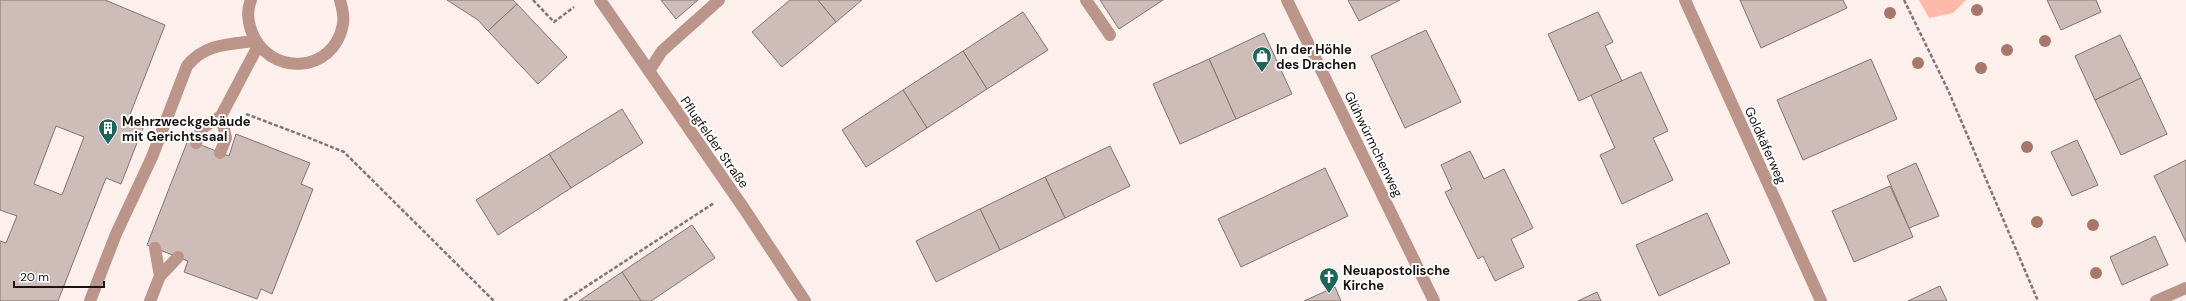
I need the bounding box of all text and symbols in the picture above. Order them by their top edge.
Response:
place label: In der Höhle des Drachen [1276,41,1356,73]
shop icon: In der Höhle des Drachen [1251,45,1273,73]
street label: Glühwürmchenweg [1341,89,1406,200]
street label: Pflugfelder Straße [677,93,753,191]
street label: Goldkäferweg [1741,104,1790,186]
place label: Mehrzweckgebäude mit Gerichtssaal [122,113,251,145]
building icon: Mehrzweckgebäude mit Gerichtssaal [97,117,119,145]
place label: Neuapostolische Kirche [1343,262,1450,294]
scale bar [14,263,104,289]
church icon: Neuapostolische Kirche [1318,266,1340,294]
text: 20 m [20,269,49,285]

